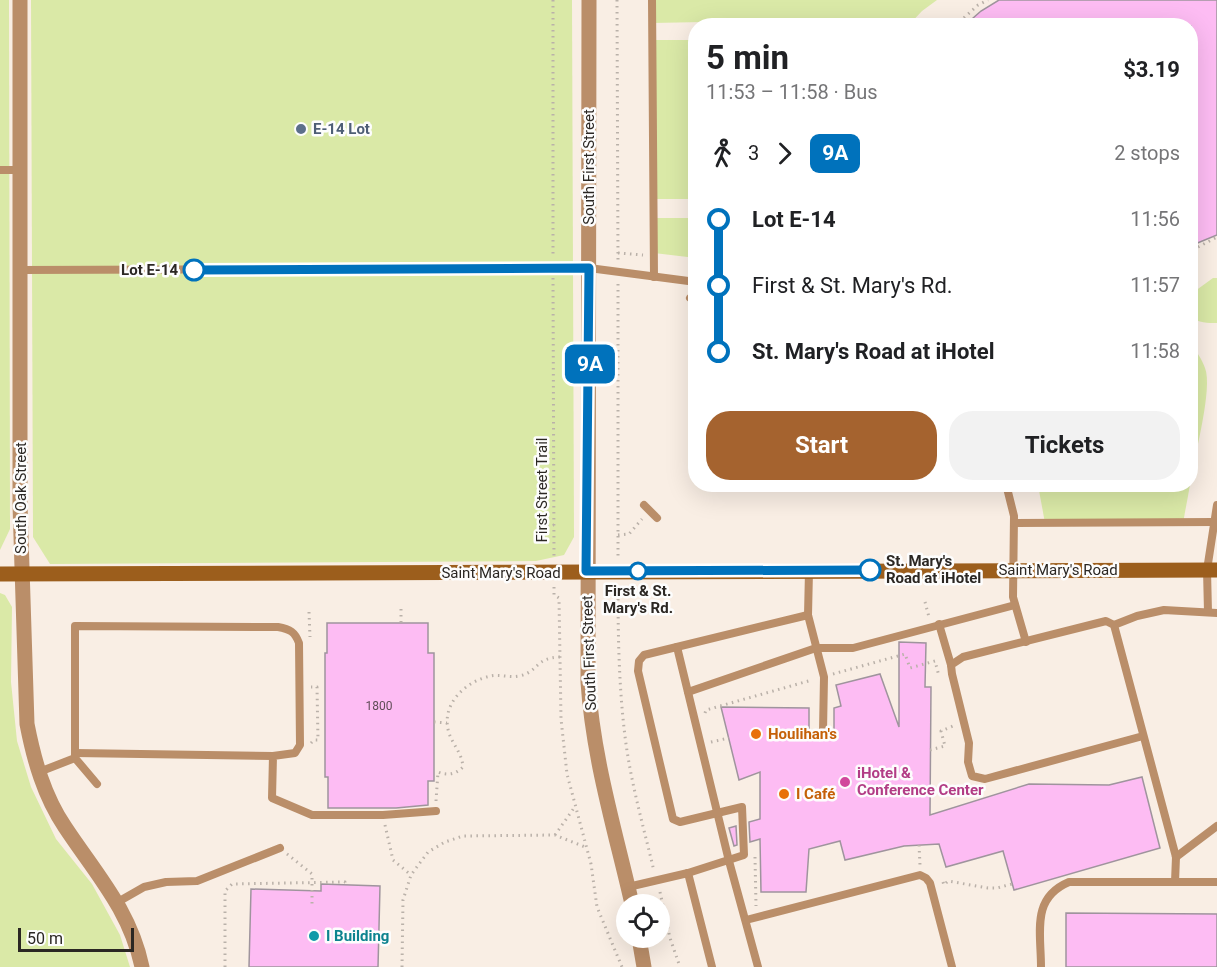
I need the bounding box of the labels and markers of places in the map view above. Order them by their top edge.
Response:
place label: E-14 Lot [313,120,370,138]
marker: E-14 Lot [294,122,308,136]
marker: Lot E-14 [183,259,205,281]
place label: Lot E-14 [121,261,178,279]
place label: St. Mary's Road at iHotel [886,552,981,587]
marker: St. Mary's Road at iHotel [859,559,881,581]
marker: First & St. Mary's Rd. [629,562,647,580]
place label: First & St. Mary's Rd. [603,582,673,617]
place label: Houlihan's [768,725,837,743]
marker: Houlihan's [749,727,763,741]
place label: iHotel & Conference Center [857,764,984,799]
marker: iHotel & Conference Center [838,775,852,789]
place label: I Café [796,785,835,803]
marker: I Café [777,787,791,801]
place label: I Building [326,927,389,945]
marker: I Building [307,929,321,943]

